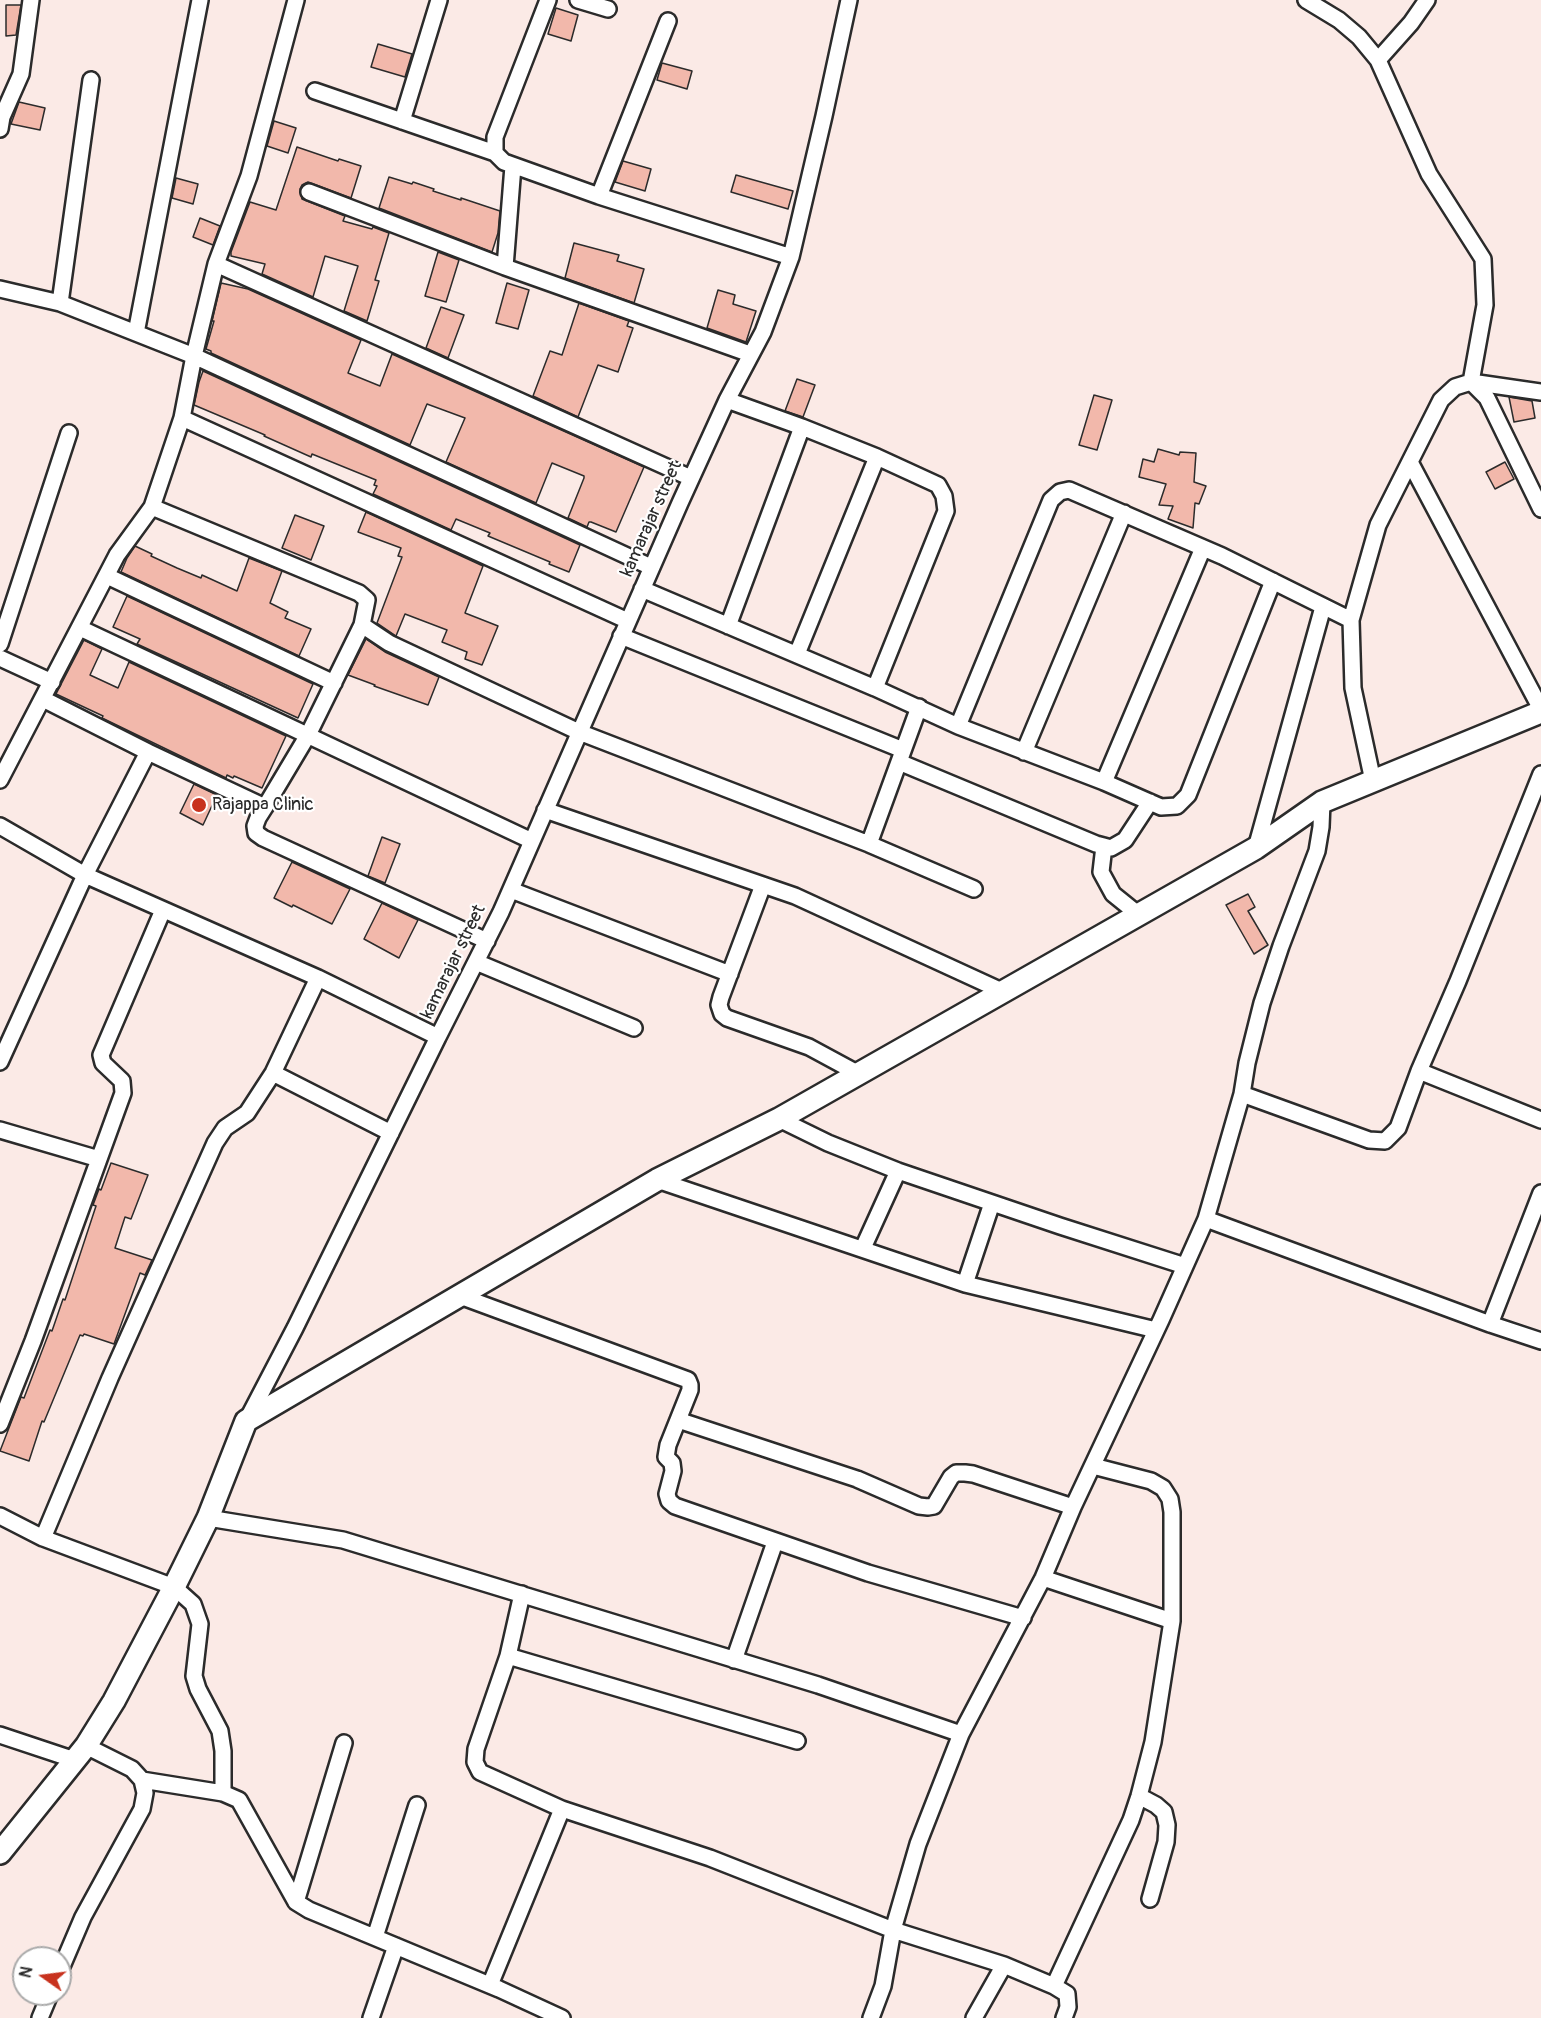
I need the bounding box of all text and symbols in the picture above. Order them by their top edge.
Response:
street label: kamarajar street [617,458,687,580]
place label: Rajappa Clinic [212,794,314,816]
marker: Rajappa Clinic [190,796,208,814]
street label: kamarajar street [417,901,491,1023]
north arrow [12,1946,72,2006]
text: N [15,1964,37,1980]

